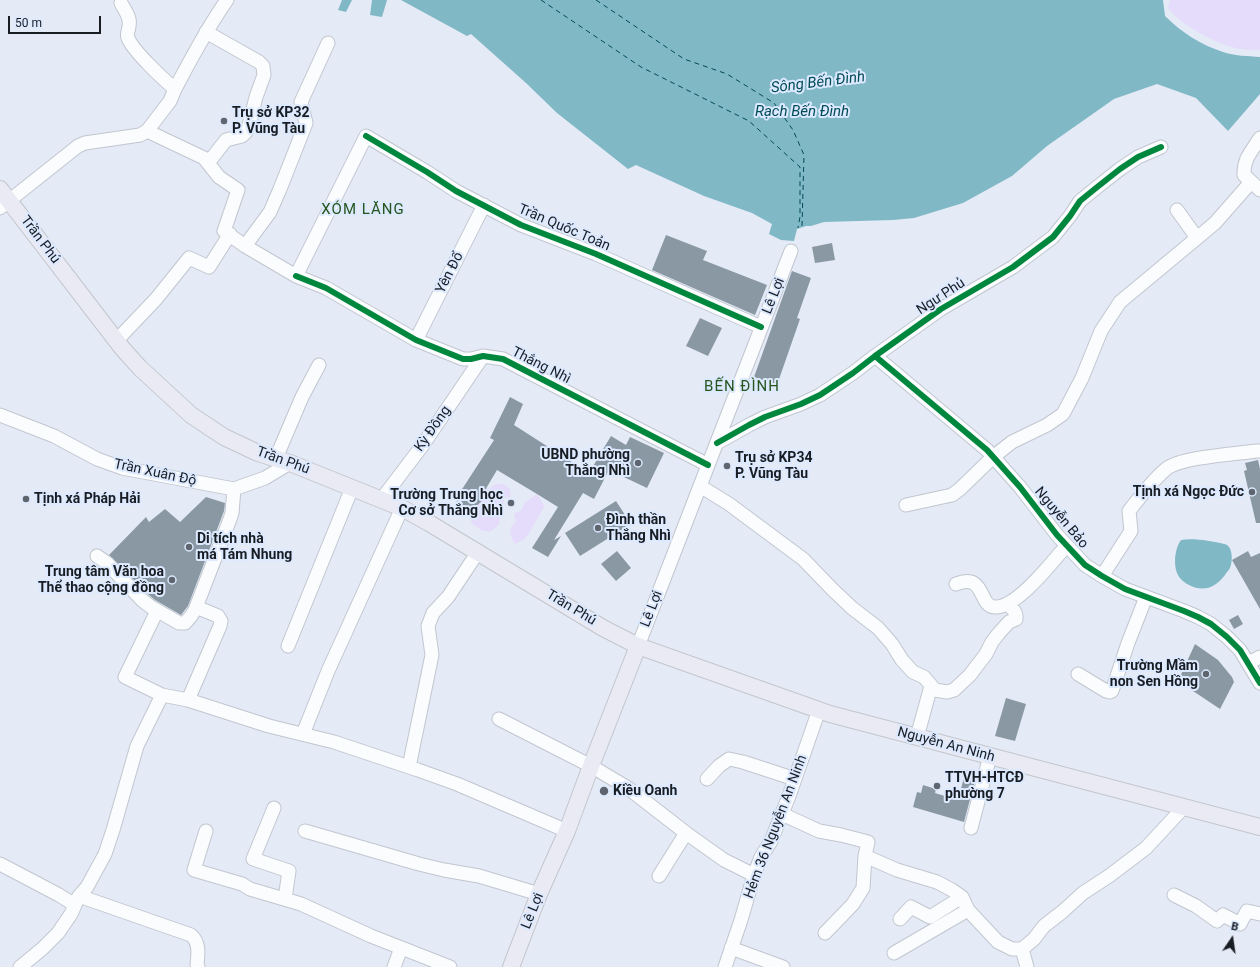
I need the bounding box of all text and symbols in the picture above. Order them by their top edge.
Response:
scale bar [10,8,103,34]
text: 50 m [15,16,42,30]
water label: Sông Bến Đình [770,68,866,98]
water label: Rạch Bến Đình [755,103,849,121]
place label: Trụ sở KP32 P. Vũng Tàu [232,105,309,138]
marker: Trụ sở KP32 P. Vũng Tàu [219,116,229,126]
district label: XÓM LĂNG [321,201,405,219]
street label: Trần Quốc Toản [515,201,613,255]
street label: Trần Phú [17,213,63,267]
street label: Yên Đổ [433,250,467,296]
street label: Ngư Phủ [914,275,968,319]
street label: Lê Lợi [759,276,789,316]
street label: Thắng Nhì [509,344,573,388]
district label: BẾN ĐÌNH [704,378,780,396]
street label: Kỳ Đồng [411,403,455,455]
street label: Trần Phú [254,444,312,478]
place label: UBND phường Thắng Nhì [541,447,630,480]
place label: Trụ sở KP34 P. Vũng Tàu [735,450,812,482]
street label: Trần Xuân Độ [112,456,198,490]
marker: UBND phường Thắng Nhì [633,458,643,468]
marker: Trụ sở KP34 P. Vũng Tàu [722,461,732,471]
street label: Nguyễn Bảo [1030,484,1092,552]
place label: Tịnh xá Ngọc Đức [1133,484,1244,500]
place label: Trường Trung học Cơ sở Thắng Nhì [390,487,503,520]
marker: Tịnh xá Ngọc Đức [1247,487,1257,497]
place label: Tịnh xá Pháp Hải [34,491,140,507]
marker: Tịnh xá Pháp Hải [21,494,31,504]
marker: Trường Trung học Cơ sở Thắng Nhì [506,498,516,508]
place label: Đình thần Thắng Nhì [606,512,671,544]
marker: Đình thần Thắng Nhì [593,523,603,533]
place label: Di tích nhà má Tám Nhung [197,531,292,564]
marker: Di tích nhà má Tám Nhung [184,542,194,552]
place label: Trung tâm Văn hoa Thể thao cộng đồng [38,564,164,596]
marker: Trung tâm Văn hoa Thể thao cộng đồng [167,575,177,585]
street label: Trần Phú [543,587,599,629]
street label: Lê Lợi [637,589,667,629]
place label: Trường Mầm non Sen Hồng [1110,658,1198,690]
marker: Trường Mầm non Sen Hồng [1201,669,1211,679]
street label: Nguyễn An Ninh [896,724,996,766]
street label: Hẻm 36 Nguyễn An Ninh [741,753,811,901]
place label: TTVH-HTCĐ phường 7 [945,770,1024,802]
marker: TTVH-HTCĐ phường 7 [932,781,942,791]
place label: Kiều Oanh [613,783,677,799]
marker: Kiều Oanh [598,785,610,797]
street label: Lê Lợi [518,891,548,931]
north arrow [1212,919,1252,959]
text: B [1230,920,1240,934]

